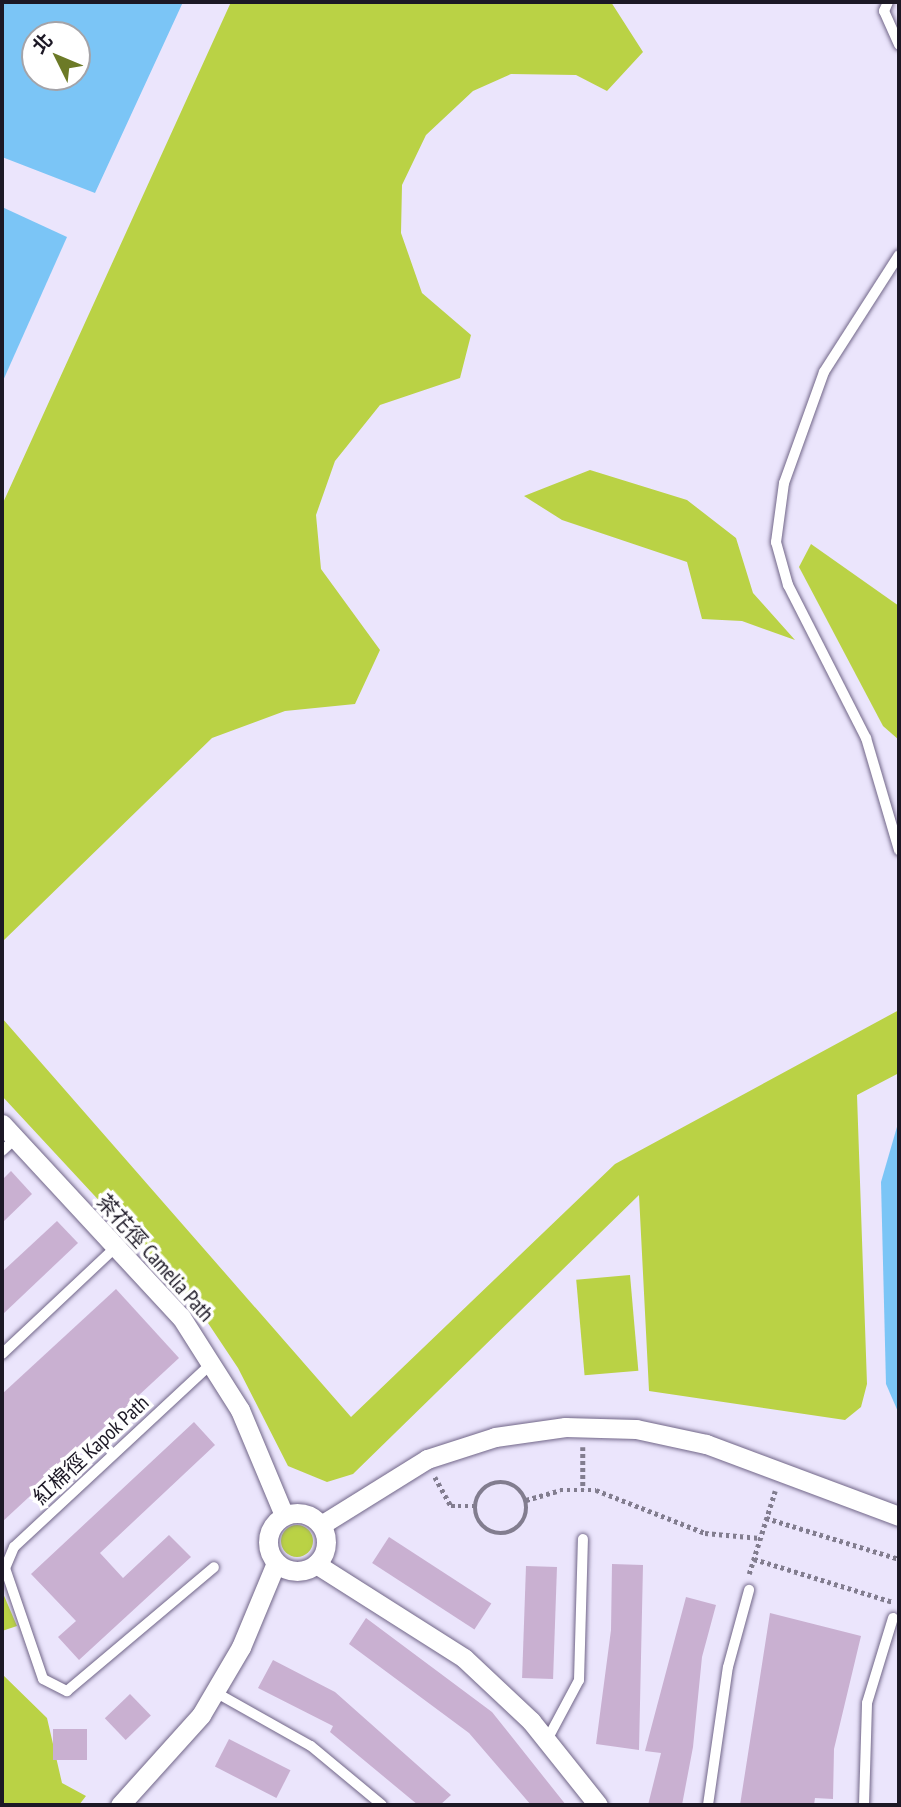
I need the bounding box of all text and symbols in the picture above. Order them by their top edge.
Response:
north arrow [21,21,91,91]
text: 北 [27,28,57,58]
street label: 茶花徑 Camelia Path [91,1189,219,1327]
street label: 紅棉徑 Kapok Path [28,1390,154,1510]

